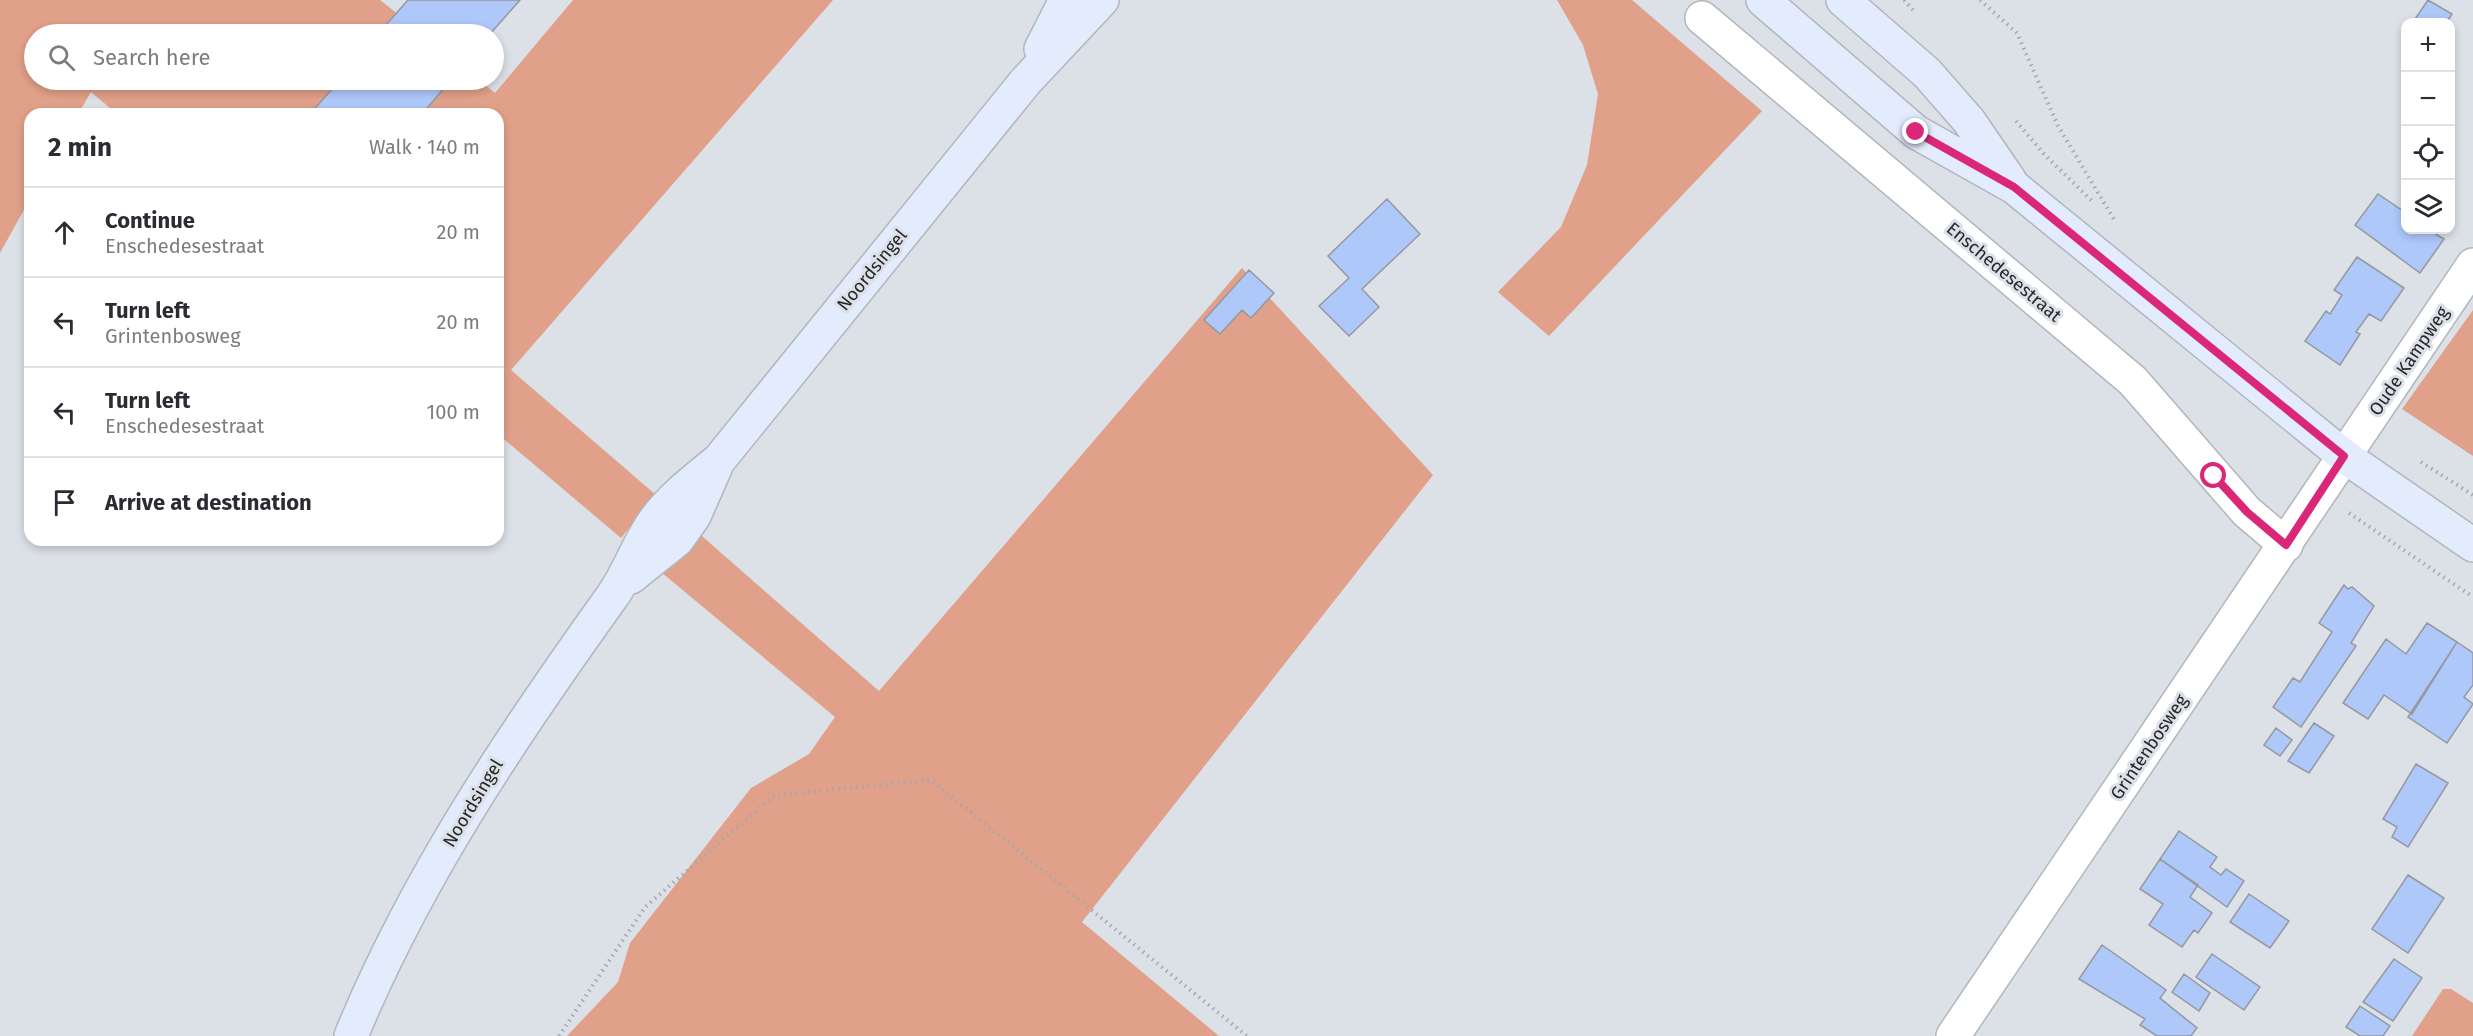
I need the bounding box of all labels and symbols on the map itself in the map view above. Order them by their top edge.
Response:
route end [1902,118,1928,144]
street label: Enschedesestraat [1942,217,2066,327]
street label: Noordsingel [832,225,912,315]
street label: Oude Kampweg [2364,302,2454,420]
route start [2200,462,2226,488]
street label: Grintenbosweg [2106,690,2193,804]
street label: Noordsingel [438,755,508,851]

